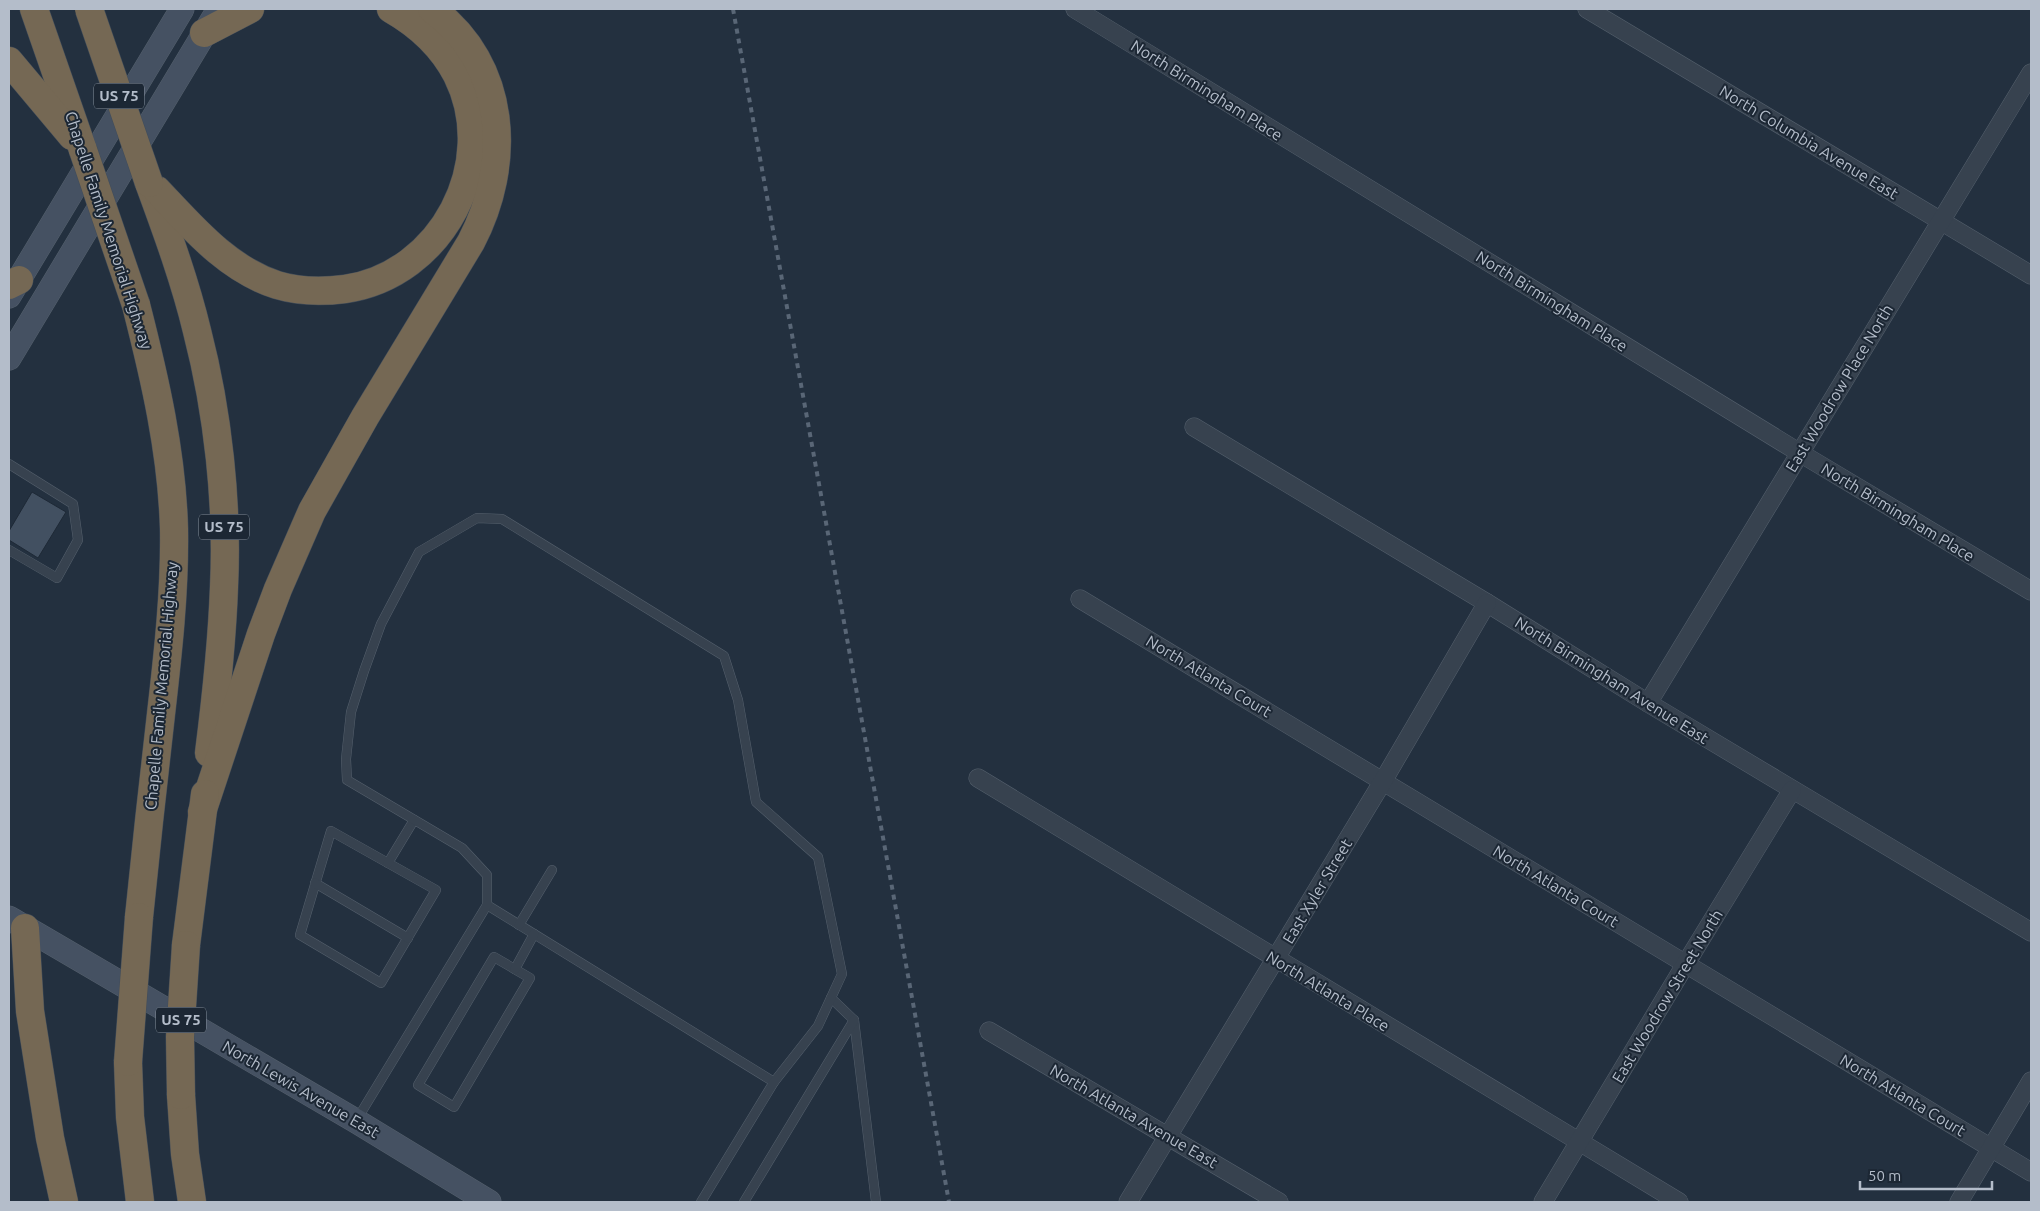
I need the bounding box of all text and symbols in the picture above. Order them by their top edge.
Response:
street label: North Birmingham Place [1128,36,1286,144]
street label: North Columbia Avenue East [1716,81,1902,203]
road number: US 75 [94,84,144,108]
street label: Chapelle Family Memorial Highway [62,109,156,352]
street label: North Birmingham Place [1473,247,1631,355]
street label: East Woodrow Place North [1782,301,1896,475]
street label: North Birmingham Place [1818,459,1978,565]
road number: US 75 [199,514,249,540]
street label: Chapelle Family Memorial Highway [141,561,181,811]
street label: North Birmingham Avenue East [1512,613,1713,748]
street label: North Atlanta Court [1143,631,1276,721]
street label: East Xyler Street [1279,835,1356,947]
street label: North Atlanta Court [1490,841,1623,931]
street label: East Woodrow Street North [1608,906,1726,1086]
street label: North Atlanta Place [1263,947,1393,1035]
road number: US 75 [156,1008,206,1032]
street label: North Lewis Avenue East [220,1037,383,1142]
street label: North Atlanta Court [1837,1050,1970,1140]
street label: North Atlanta Avenue East [1047,1061,1222,1172]
scale bar [1860,1158,1992,1190]
text: 50 m [1868,1167,1901,1184]

